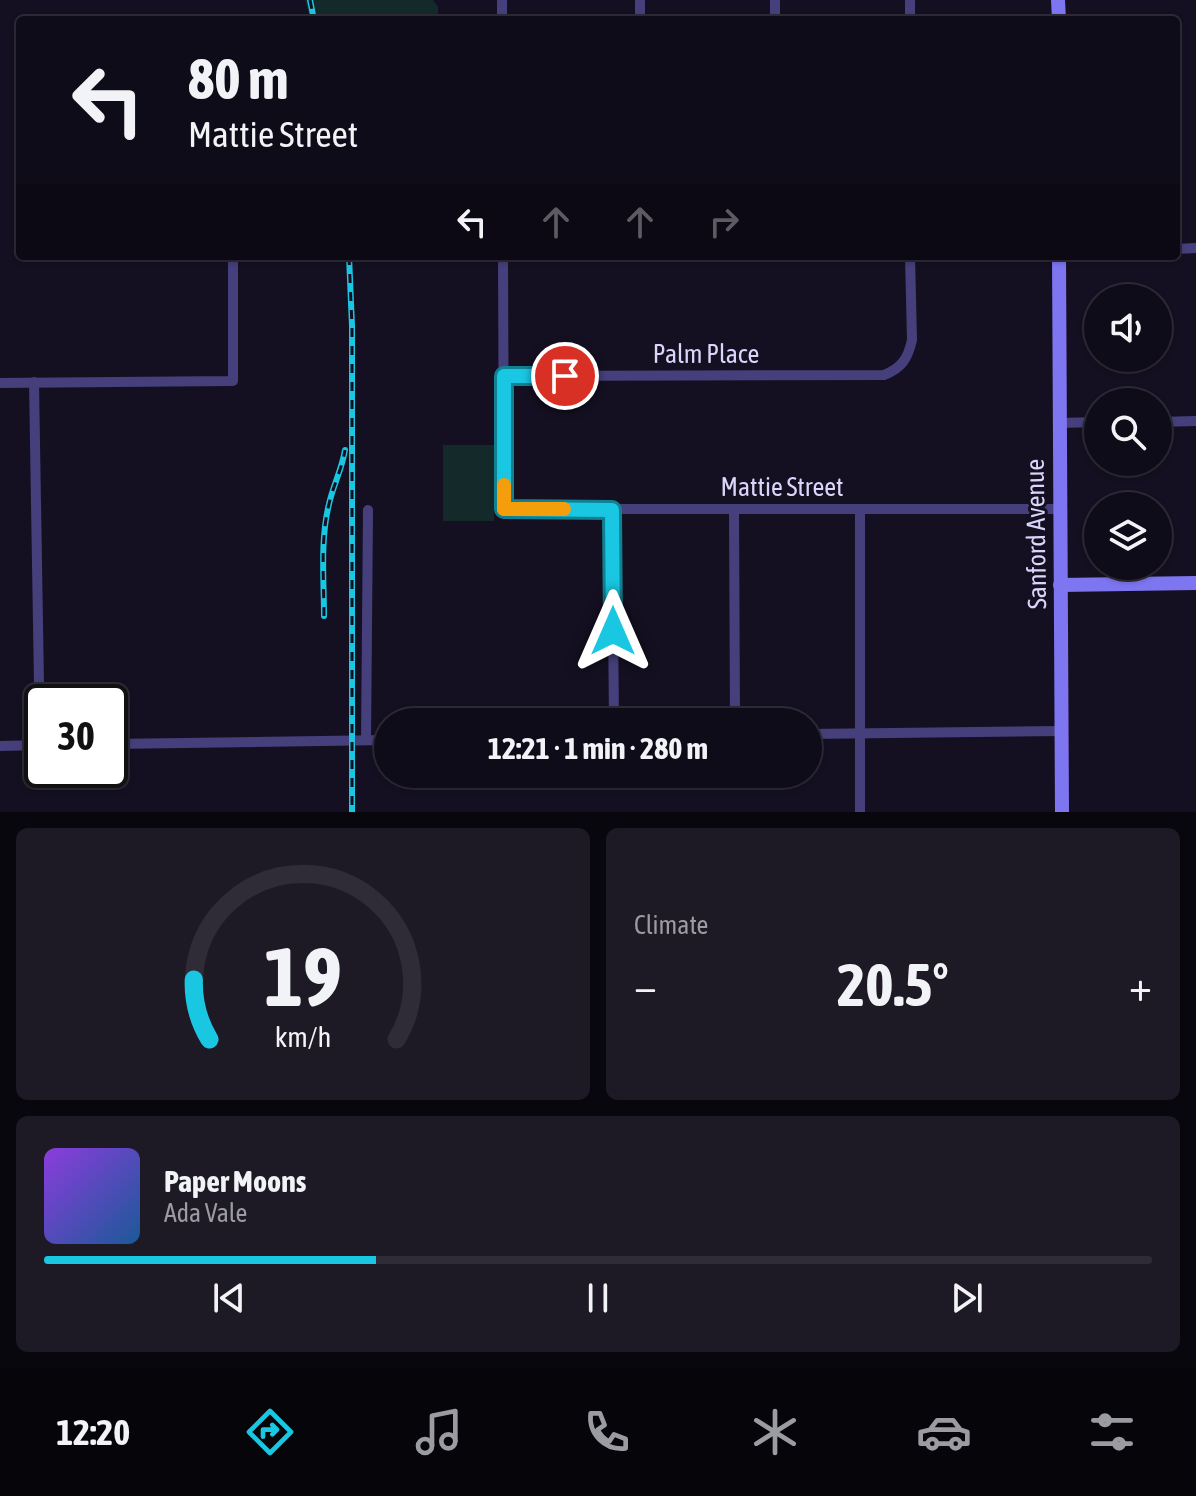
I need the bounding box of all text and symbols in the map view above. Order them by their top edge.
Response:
text: 80 m [188,47,289,111]
icon: left [56,48,160,152]
text: Mattie Street [188,113,358,155]
icon: left [450,200,494,244]
icon: ahead [534,200,578,244]
icon: ahead [618,200,662,244]
icon: right [702,200,746,244]
map controls [1084,284,1172,580]
button: sound [1084,284,1172,372]
street label: Palm Place [653,339,759,369]
pin [531,342,599,410]
icon: arrive [543,354,587,398]
button: search [1084,388,1172,476]
street label: Sanford Avenue [1020,458,1052,610]
street label: Mattie Street [721,472,843,502]
button: layers [1084,492,1172,580]
position arrow [571,589,655,673]
speed limit sign: 30 [24,684,128,788]
text: 12:21 · 1 min · 280 m [488,731,708,765]
text: Climate [634,910,708,940]
text: 19 [264,928,342,1024]
text: 20.5° [837,950,949,1019]
text: − [634,960,657,1010]
text: + [1129,960,1152,1010]
text: km/h [275,1020,331,1053]
text: Paper Moons [164,1164,306,1198]
text: Ada Vale [164,1198,247,1228]
icon: previous [207,1276,251,1320]
icon: pause [576,1276,620,1320]
icon: next [945,1276,989,1320]
icon: directions [242,1404,298,1460]
icon: music [411,1404,467,1460]
icon: phone [579,1404,635,1460]
icon: climate [747,1404,803,1460]
icon: car [916,1404,972,1460]
icon: filters [1084,1404,1140,1460]
text: 12:20 [56,1411,130,1453]

